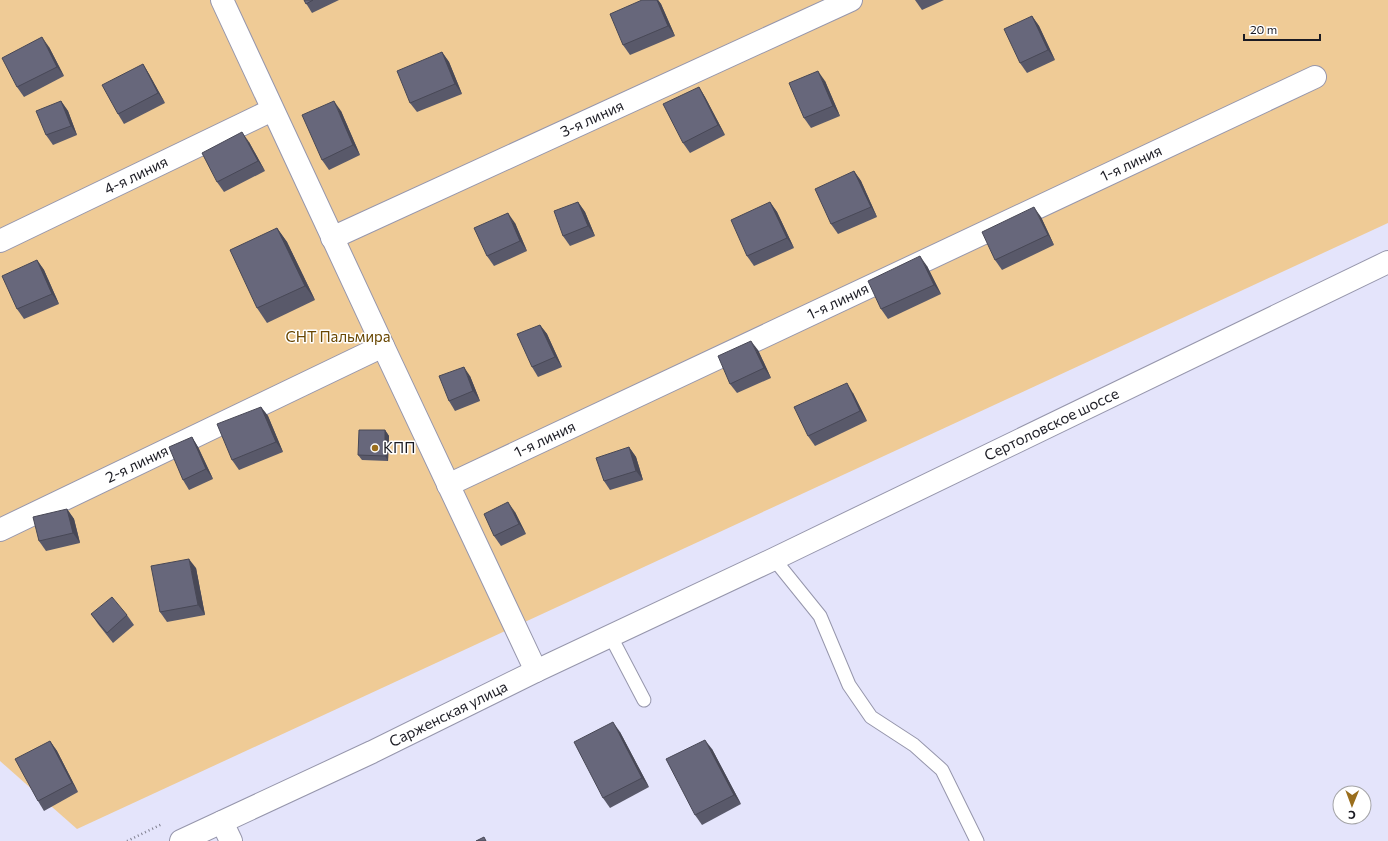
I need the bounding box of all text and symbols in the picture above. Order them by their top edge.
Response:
scale bar [1244,16,1320,42]
text: 20 m [1250,22,1277,36]
street label: 3-я линия [557,96,626,140]
street label: 1-я линия [1097,140,1164,185]
street label: 4-я линия [101,152,170,198]
street label: 1-я линия [804,278,871,323]
park label: СНТ Пальмира [285,327,391,345]
street label: Сертоловское шоссе [981,384,1121,464]
street label: 1-я линия [511,416,578,461]
place label: КПП [383,438,415,456]
street label: 2-я линия [102,440,171,486]
marker: КПП [370,443,380,453]
street label: Сарженская улица [386,677,510,750]
north arrow [1332,785,1372,825]
text: С [1347,809,1356,822]

